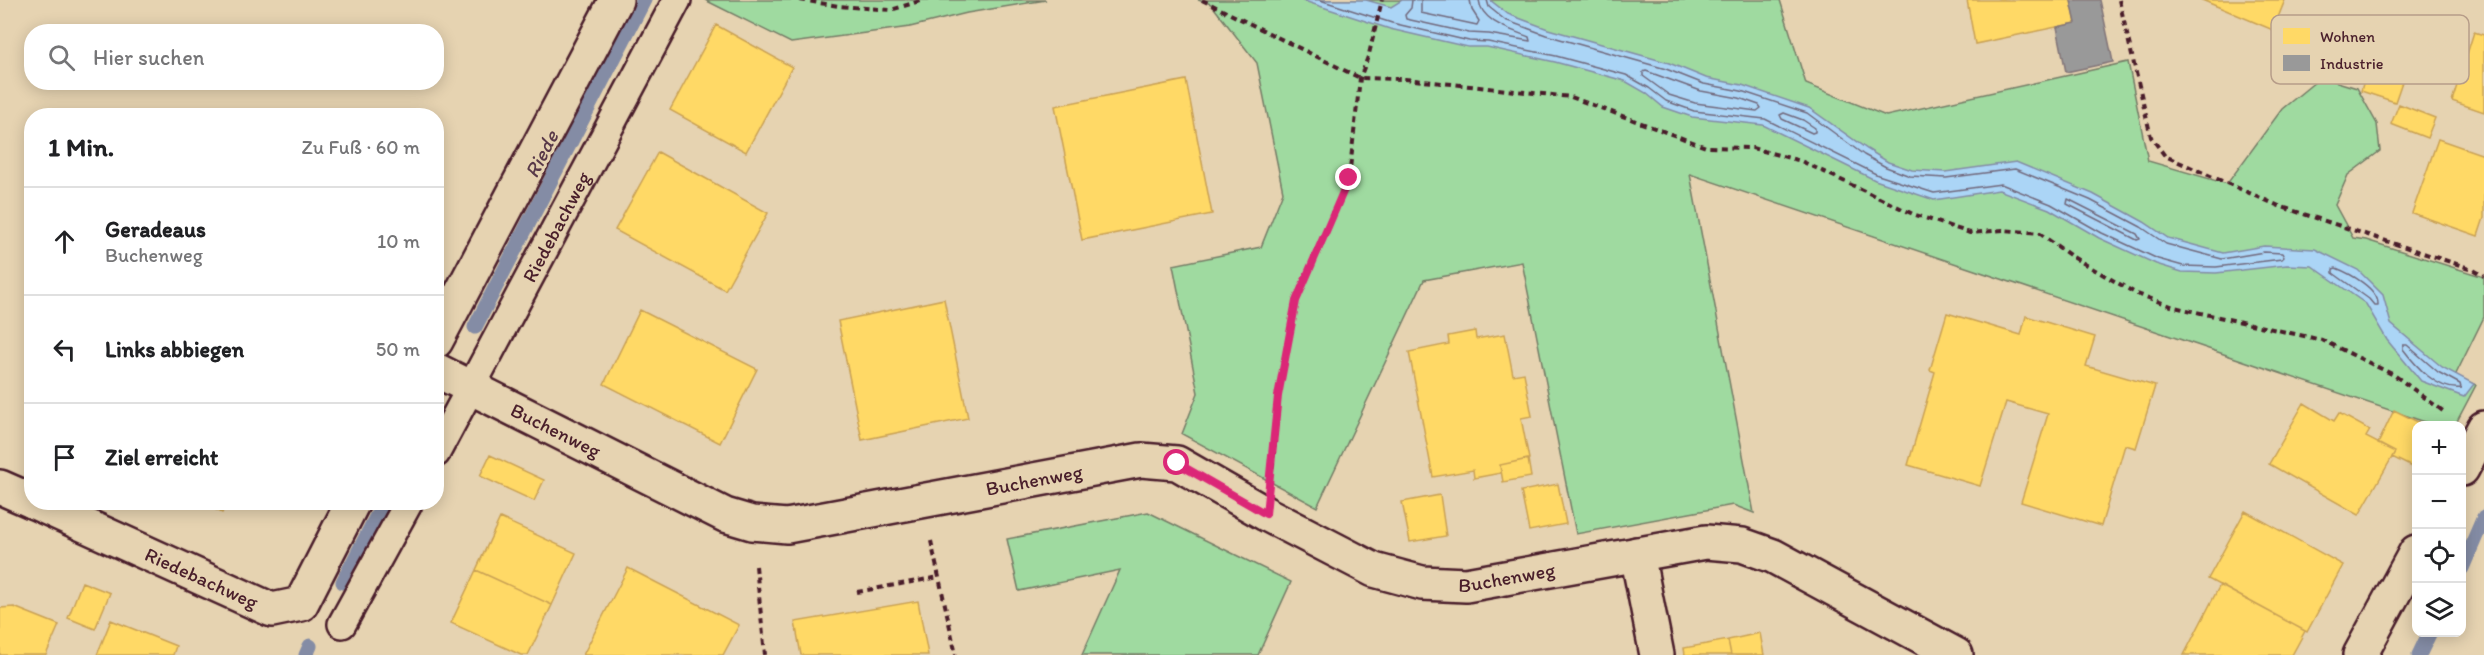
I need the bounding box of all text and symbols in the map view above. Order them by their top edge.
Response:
legend [2271,15,2469,84]
search box [24,24,444,90]
text: Wohnen [2320,27,2375,46]
icon: search [45,41,78,74]
text: Hier suchen [93,44,204,71]
text: Industrie [2320,54,2384,73]
water label: Riede [519,125,564,182]
text: 1 Min. [48,131,114,163]
text: Zu Fuß · 60 m [302,135,420,159]
route end [1335,164,1361,190]
street label: Riedebachweg [517,167,596,286]
text: Geradeaus [105,216,206,243]
icon: ahead [48,225,81,258]
text: 10 m [377,229,420,253]
text: Buchenweg [105,243,203,267]
icon: left [48,333,81,366]
text: Links abbiegen [105,336,244,363]
text: 50 m [376,337,420,361]
street label: Buchenweg [507,397,606,463]
map controls [2412,421,2466,637]
button: + [2412,421,2466,475]
icon: arrive [48,441,81,474]
text: Ziel erreicht [105,444,218,471]
route start [1163,449,1189,475]
street label: Buchenweg [984,459,1085,501]
button: − [2412,475,2466,529]
button: locate [2412,529,2466,583]
street label: Riedebachweg [141,542,263,614]
street label: Buchenweg [1458,557,1558,597]
button: layers [2412,583,2466,637]

